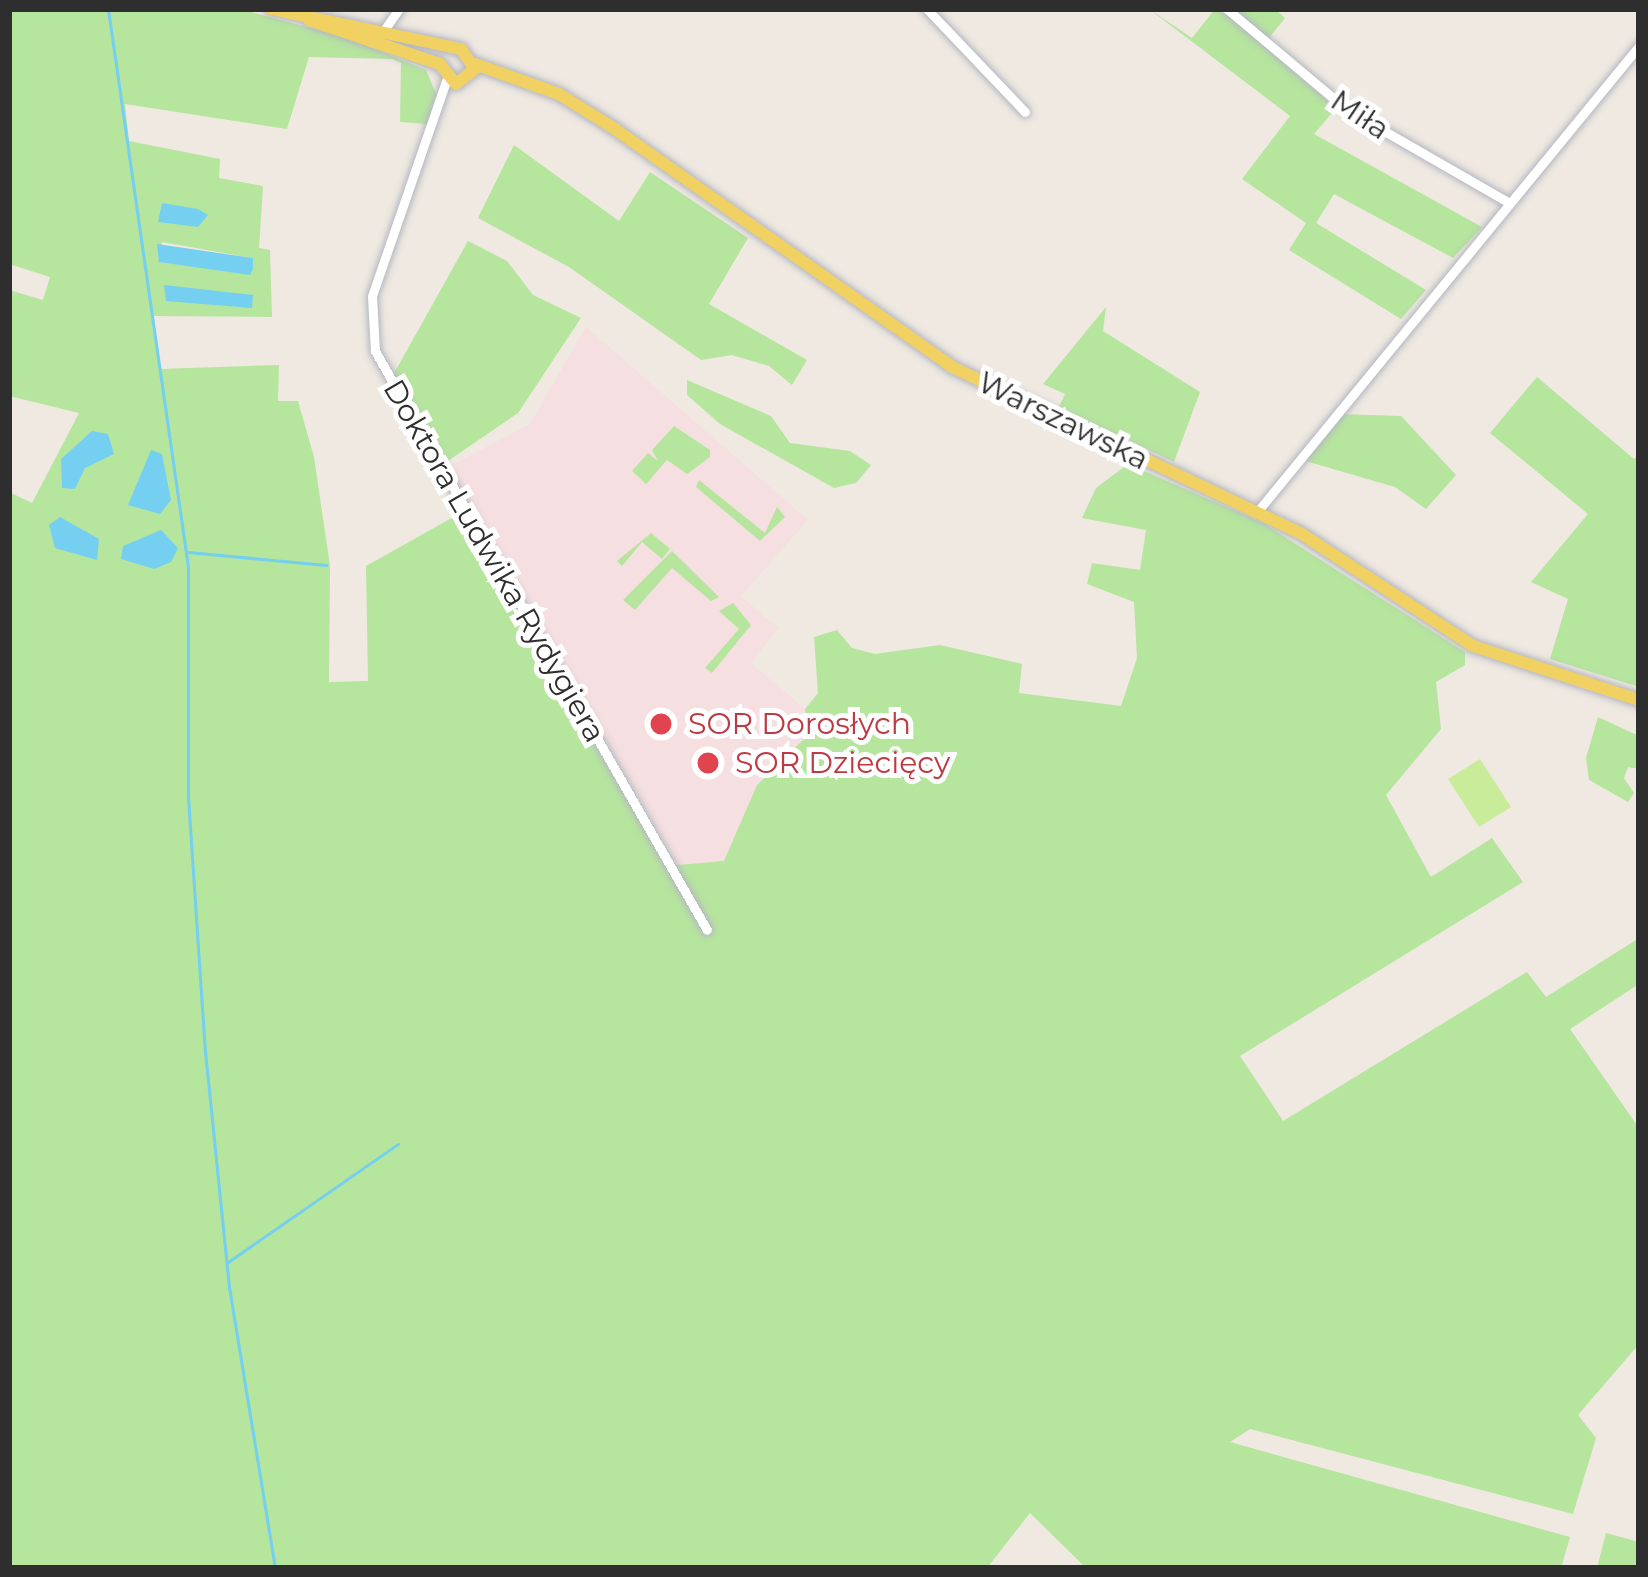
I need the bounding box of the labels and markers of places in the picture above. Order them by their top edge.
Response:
place label: SOR Dorosłych [688,706,911,742]
marker: SOR Dorosłych [645,708,677,740]
place label: SOR Dziecięcy [735,745,950,781]
marker: SOR Dziecięcy [692,747,724,779]

